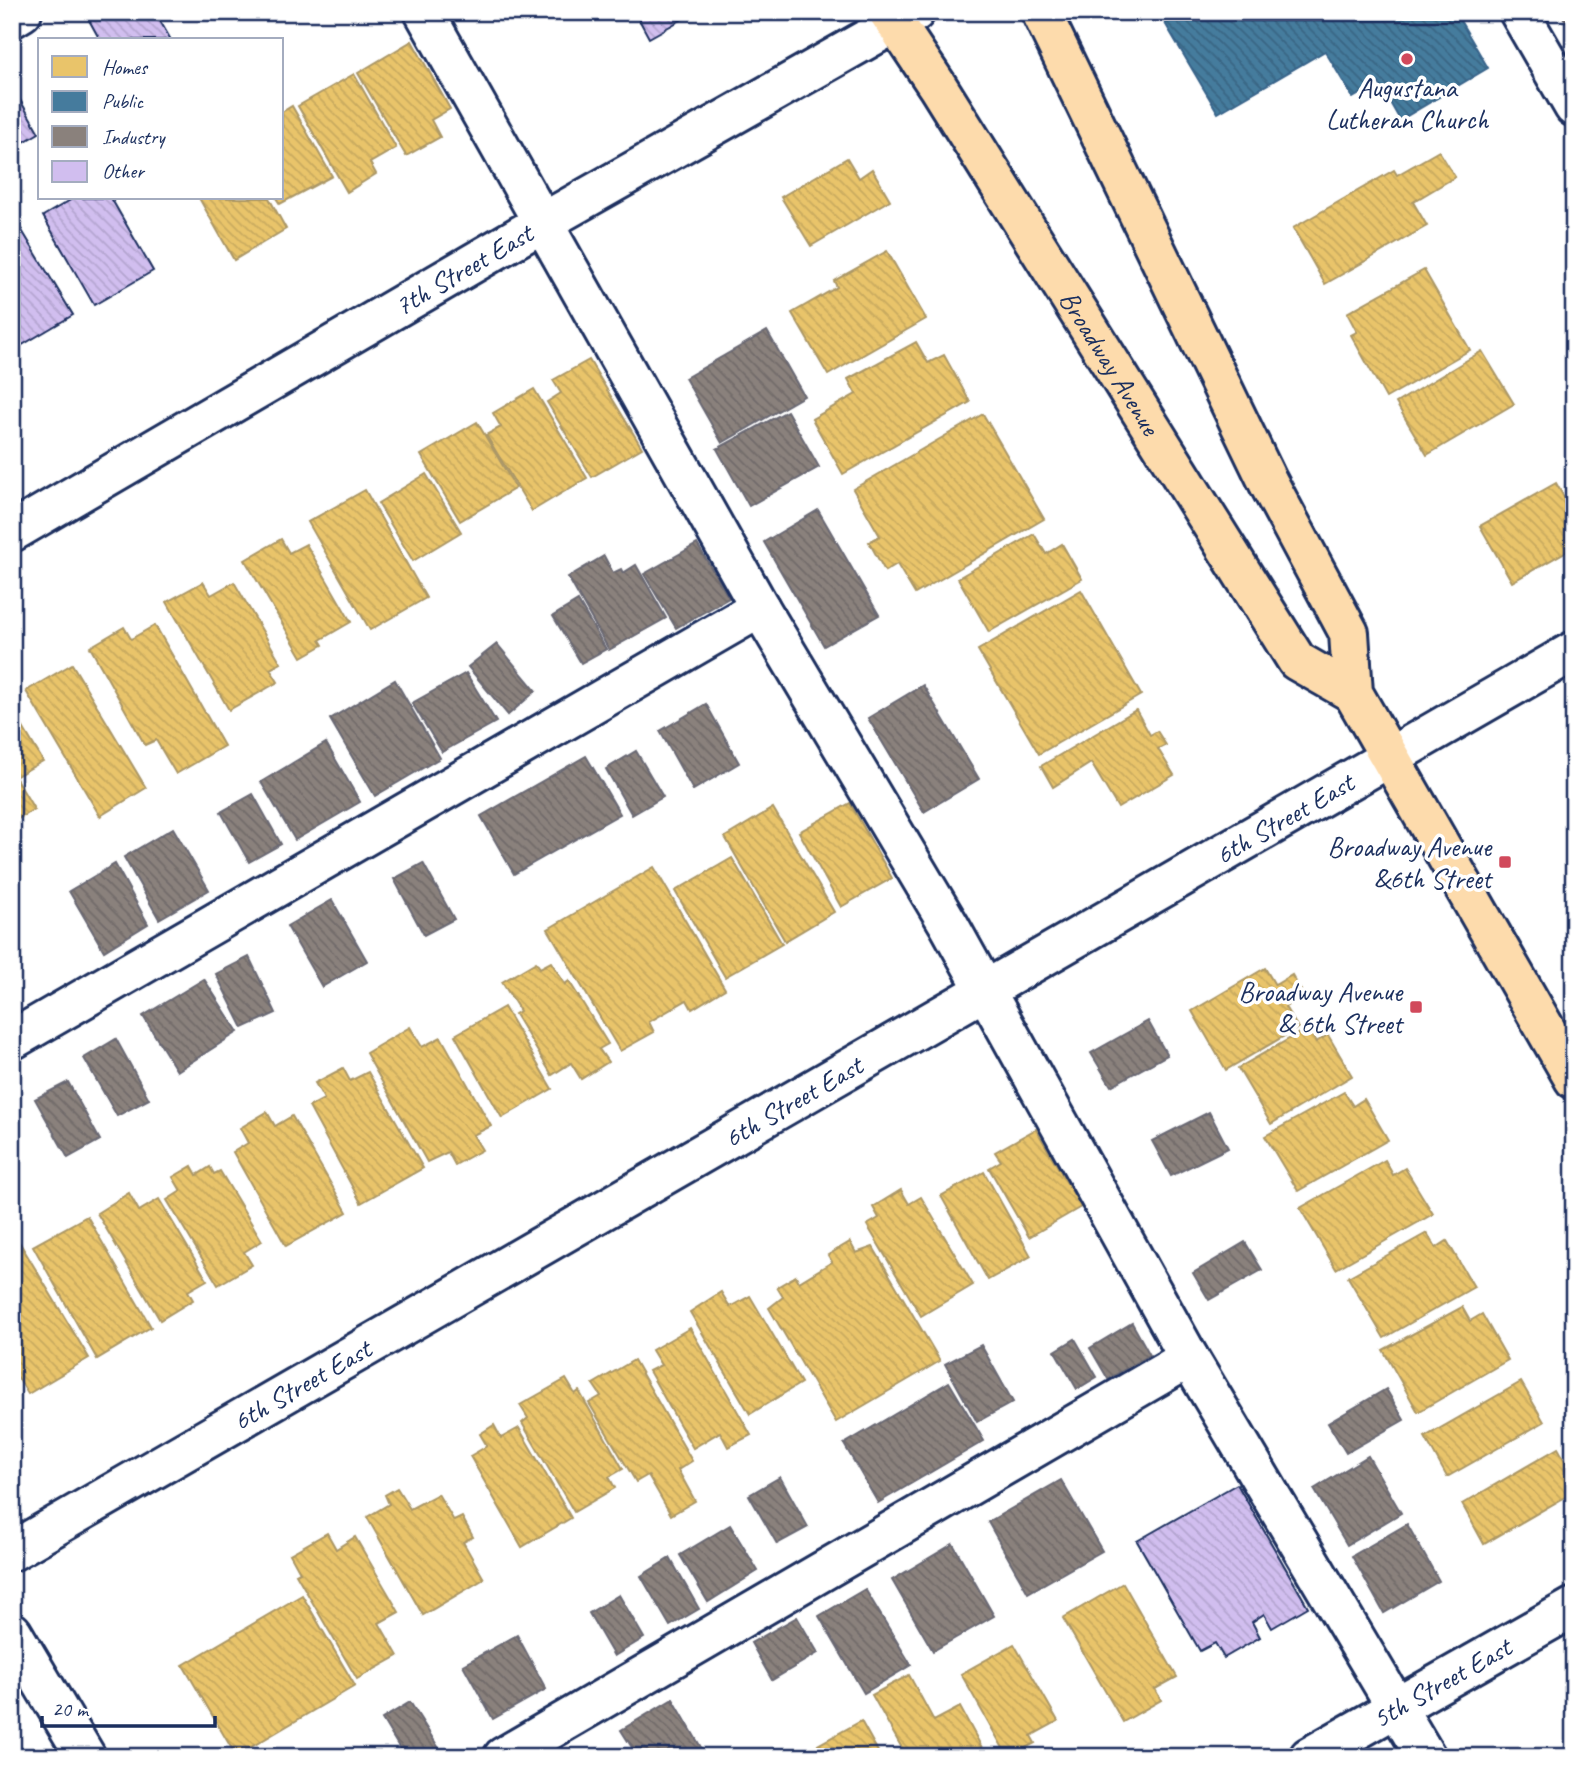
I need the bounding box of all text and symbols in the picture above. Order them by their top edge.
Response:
legend [38,38,284,200]
marker: Augustana Lutheran Church [1399,51,1415,67]
text: Homes [102,54,149,80]
place label: Augustana Lutheran Church [1326,70,1489,137]
text: Public [102,88,144,114]
text: Industry [102,124,166,150]
text: Other [102,158,145,184]
street label: 7th Street East [388,214,541,323]
street label: Broadway Avenue [1052,284,1169,443]
street label: 6th Street East [1209,763,1362,872]
place label: Broadway Avenue &6th Street [1327,829,1494,896]
marker: Broadway Avenue &6th Street [1497,854,1513,870]
place label: Broadway Avenue & 6th Street [1238,974,1405,1041]
marker: Broadway Avenue & 6th Street [1408,999,1424,1015]
street label: 6th Street East [717,1046,870,1155]
street label: 6th Street East [226,1329,379,1438]
street label: 5th Street East [1366,1628,1519,1735]
scale bar [42,1685,215,1729]
text: 20 m [52,1696,90,1722]

